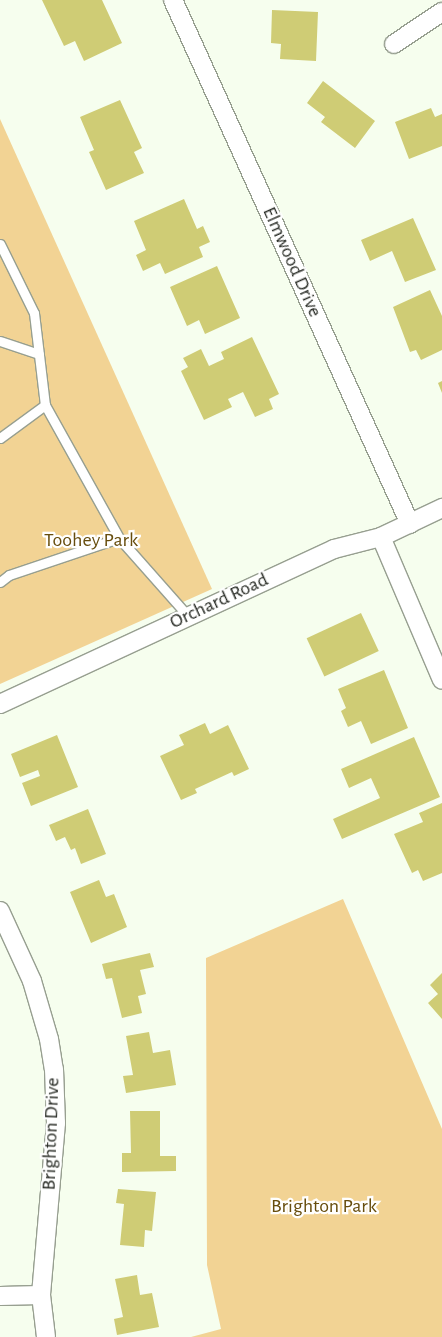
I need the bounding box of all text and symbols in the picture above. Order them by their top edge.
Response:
street label: Elmwood Drive [257,203,327,321]
park label: Toohey Park [44,528,138,552]
street label: Orchard Road [166,568,272,634]
street label: Brighton Drive [37,1077,65,1191]
park label: Brighton Park [271,1194,377,1218]

